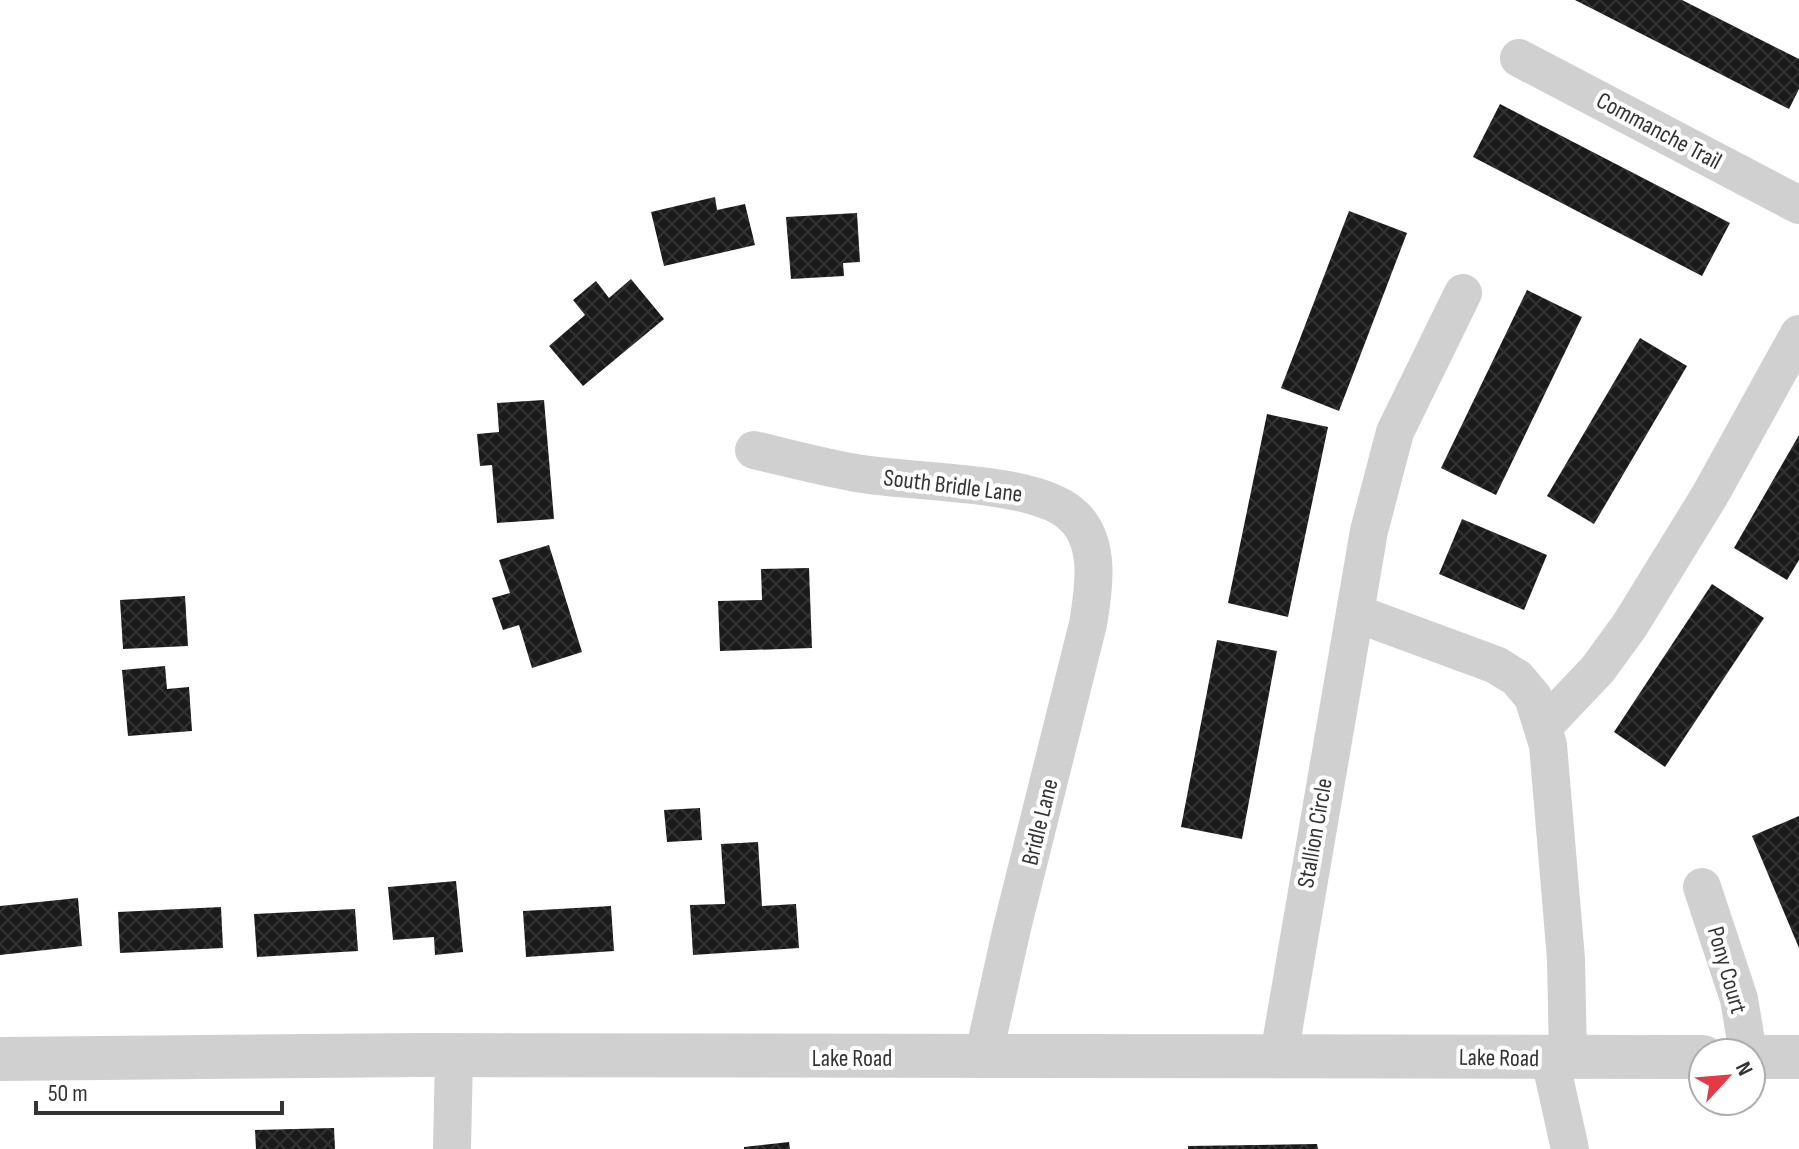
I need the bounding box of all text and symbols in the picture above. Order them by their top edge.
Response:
street label: Commanche Trail [1591,86,1727,176]
street label: South Bridle Lane [882,463,1024,509]
street label: Bridle Lane [1015,776,1065,868]
street label: Stallion Circle [1291,776,1339,890]
street label: Pony Court [1701,923,1753,1017]
north arrow [1687,1037,1767,1117]
street label: Lake Road [1459,1043,1539,1073]
street label: Lake Road [812,1044,892,1073]
text: N [1729,1058,1758,1080]
scale bar [36,1065,282,1115]
text: 50 m [48,1079,88,1108]

